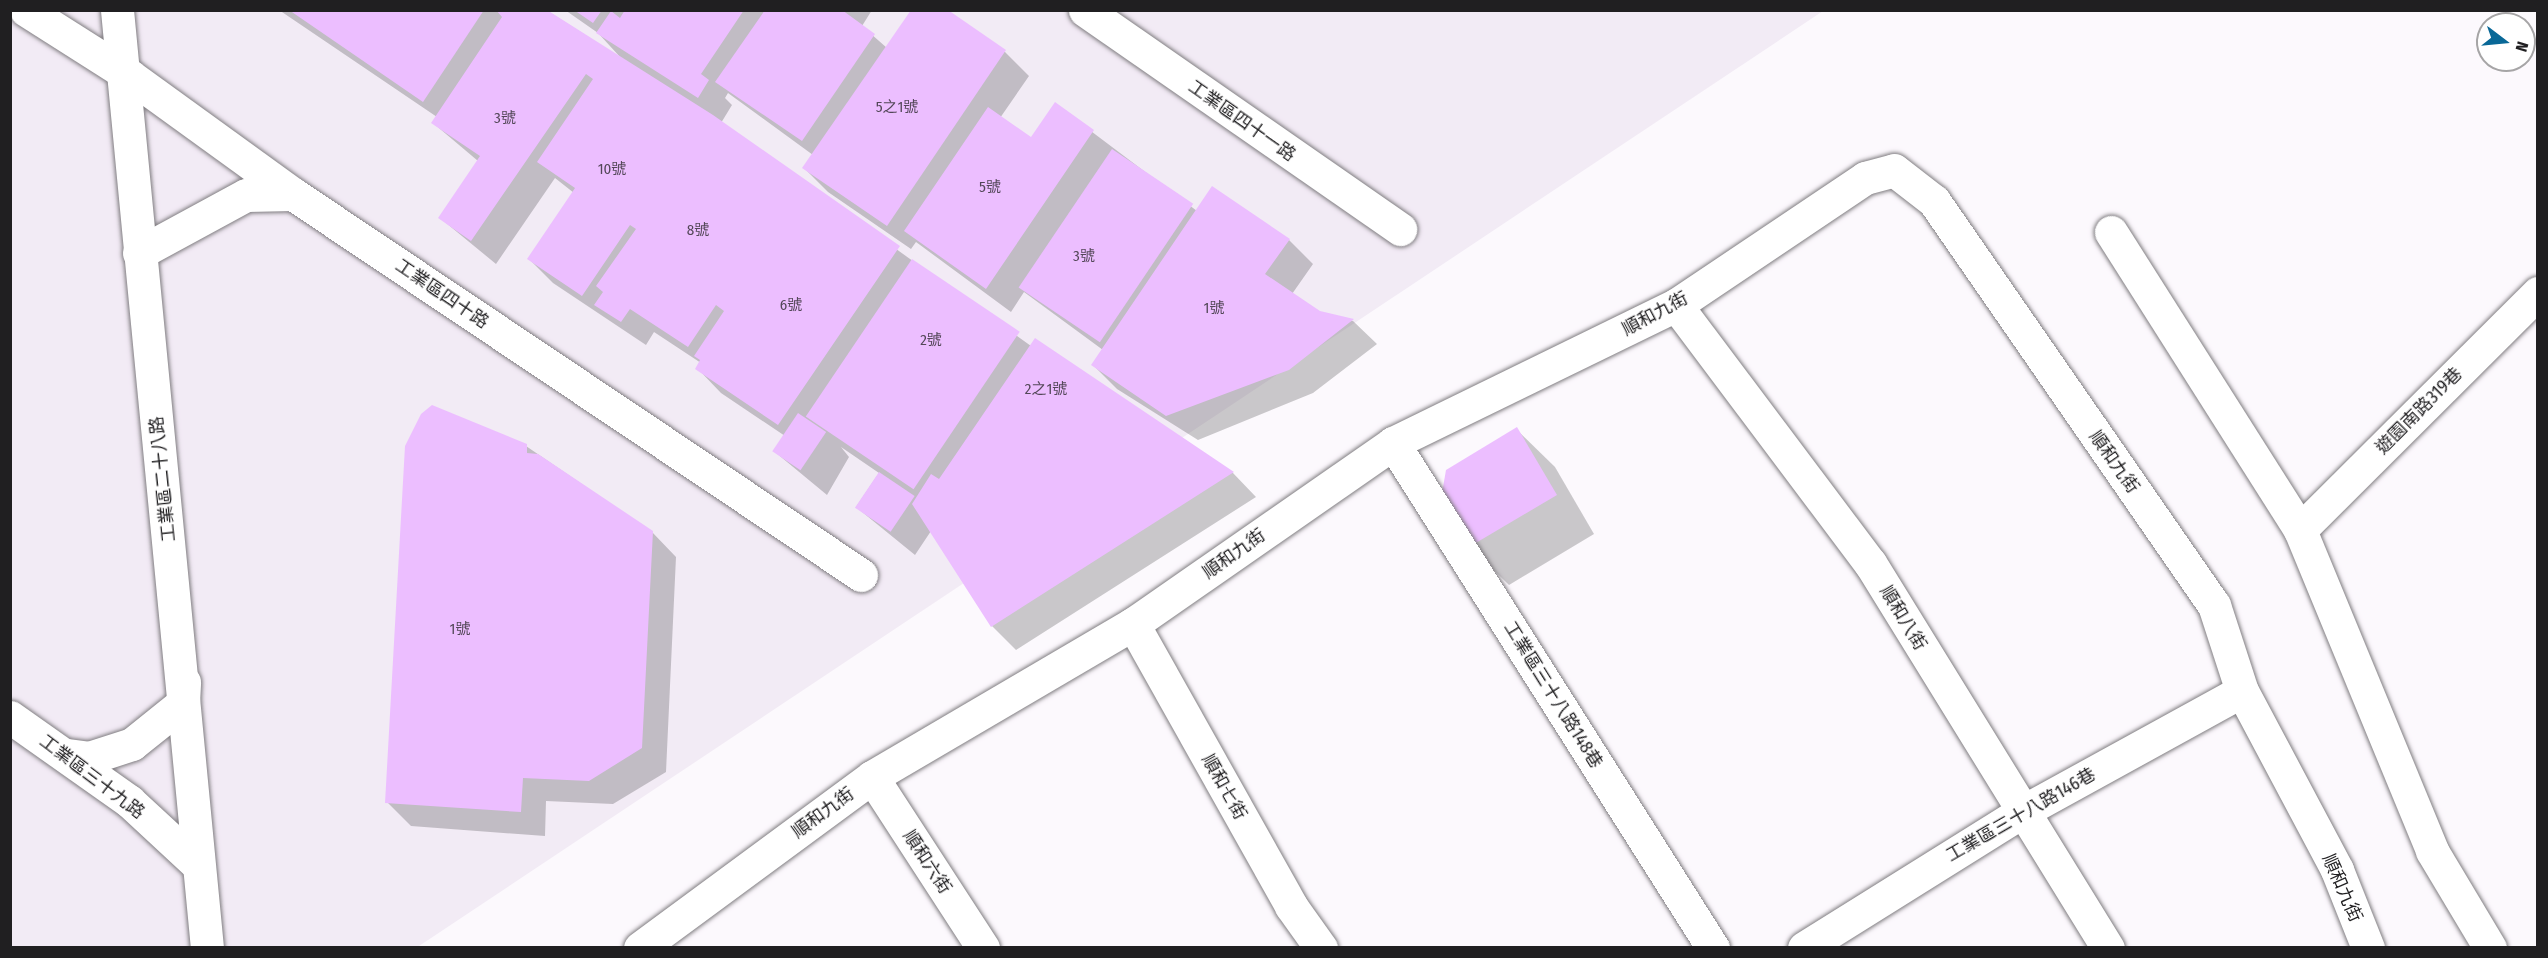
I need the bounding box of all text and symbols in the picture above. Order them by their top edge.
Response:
north arrow [2476,12,2536,72]
text: N [2511,39,2532,54]
street label: 工業區四十一路 [1184,76,1300,166]
house number: 5之1號 [876,99,918,117]
house number: 3號 [494,110,516,128]
house number: 10號 [598,161,626,179]
house number: 5號 [979,179,1001,197]
house number: 8號 [687,222,709,240]
house number: 3號 [1073,248,1095,266]
street label: 工業區四十路 [391,255,493,333]
street label: 順和九街 [1618,288,1692,340]
house number: 6號 [780,297,802,315]
house number: 1號 [1204,300,1224,318]
house number: 2號 [920,332,942,350]
street label: 遊園南路319巷 [2371,363,2467,459]
house number: 2之1號 [1025,381,1067,399]
street label: 工業區二十八路 [146,415,180,543]
street label: 順和九街 [2085,426,2143,498]
street label: 順和九街 [1198,525,1270,583]
street label: 順和八街 [1875,582,1931,654]
street label: 工業區三十八路148巷 [1499,618,1607,772]
house number: 1號 [450,621,470,639]
street label: 工業區三十九路 [35,730,149,824]
street label: 順和七街 [1197,750,1251,824]
street label: 工業區三十八路146巷 [1943,763,2099,867]
street label: 順和九街 [788,783,858,843]
street label: 順和六街 [898,826,956,898]
street label: 順和九街 [2317,851,2367,925]

